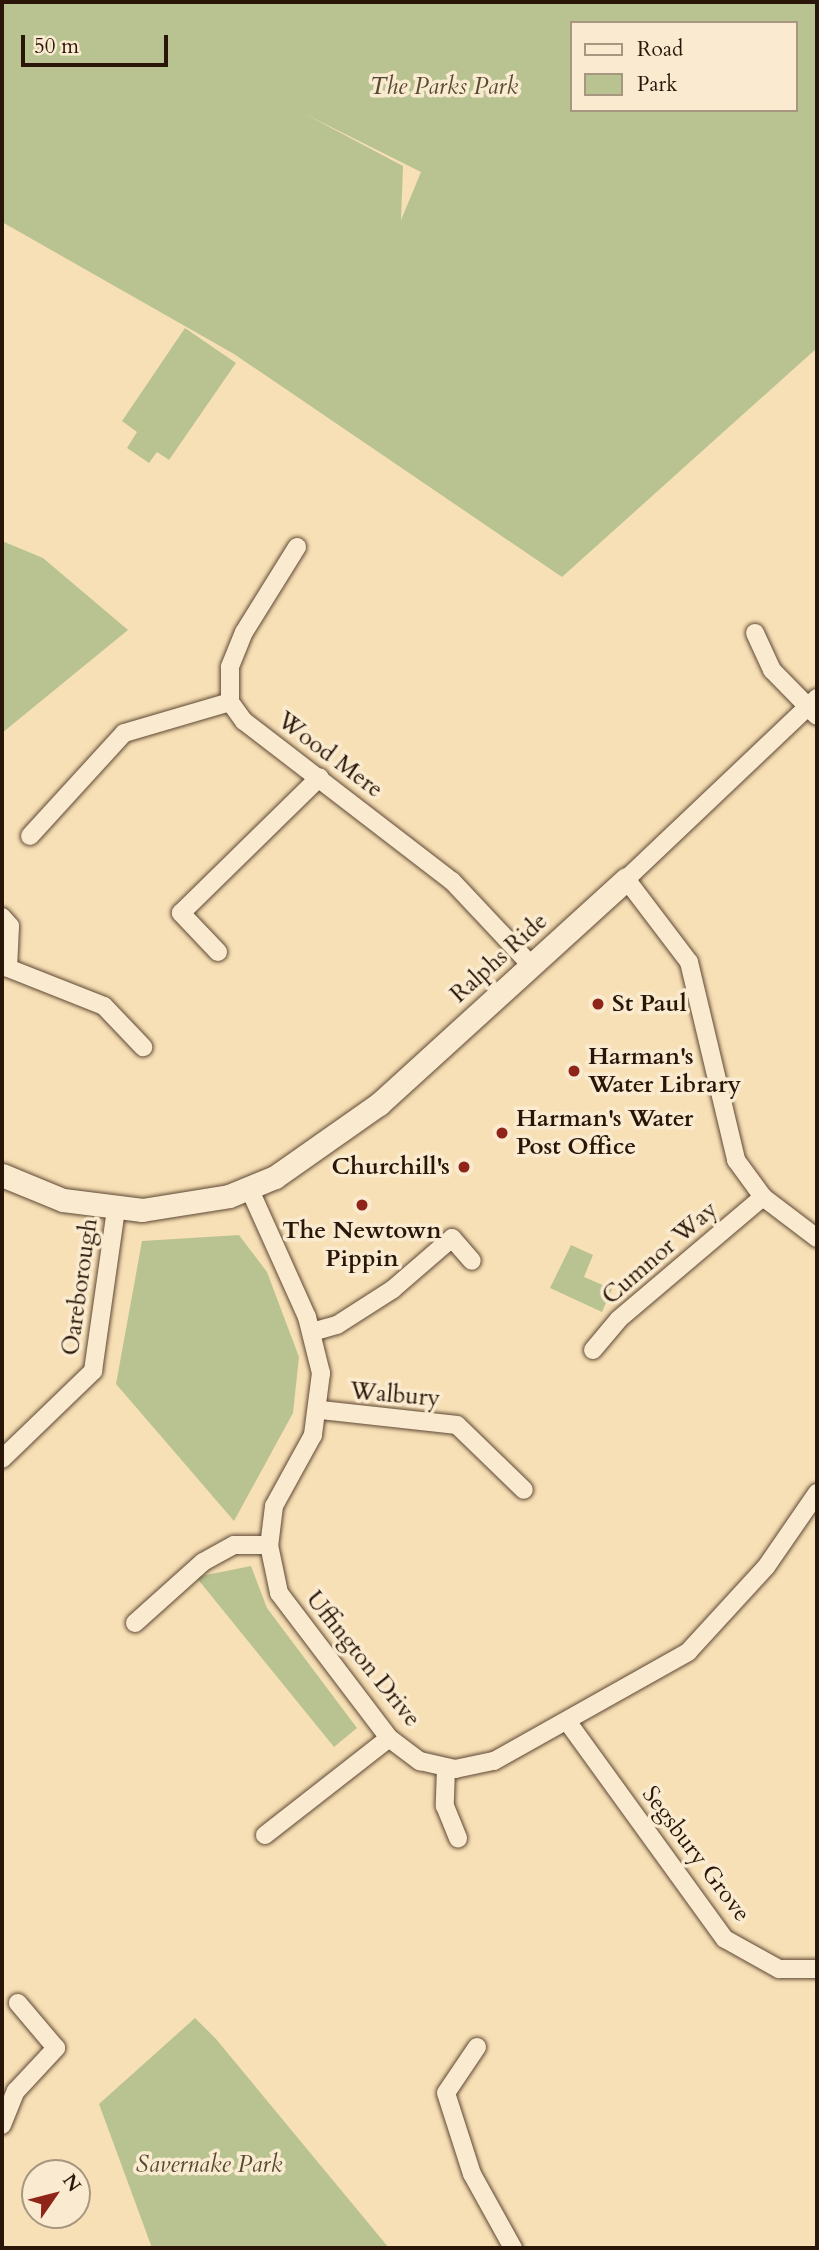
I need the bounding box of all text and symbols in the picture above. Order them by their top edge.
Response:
scale bar [24,21,172,65]
legend [570,21,798,112]
text: 50 m [34,32,79,61]
text: Road [637,35,683,64]
text: Park [637,70,677,99]
park label: The Parks Park [370,73,518,101]
street label: Wood Mere [271,706,389,804]
street label: Ralphs Ride [445,907,553,1009]
place label: St Paul [612,990,687,1018]
marker: St Paul [590,996,606,1012]
place label: Harman's Water Library [588,1043,741,1099]
marker: Harman's Water Library [566,1063,582,1079]
place label: Harman's Water Post Office [516,1105,693,1161]
marker: Harman's Water Post Office [494,1125,510,1141]
place label: Churchill's [331,1153,450,1181]
marker: Churchill's [456,1159,472,1175]
street label: Cumnor Way [597,1195,723,1311]
marker: The Newtown Pippin [354,1197,370,1213]
street label: Oareborough [56,1217,104,1357]
place label: The Newtown Pippin [282,1217,442,1273]
street label: Walbury [349,1377,441,1413]
street label: Uffington Drive [300,1585,426,1733]
street label: Segsbury Grove [636,1781,756,1927]
park label: Savernake Park [136,2151,282,2179]
north arrow [21,2159,91,2229]
text: N [56,2169,87,2197]

